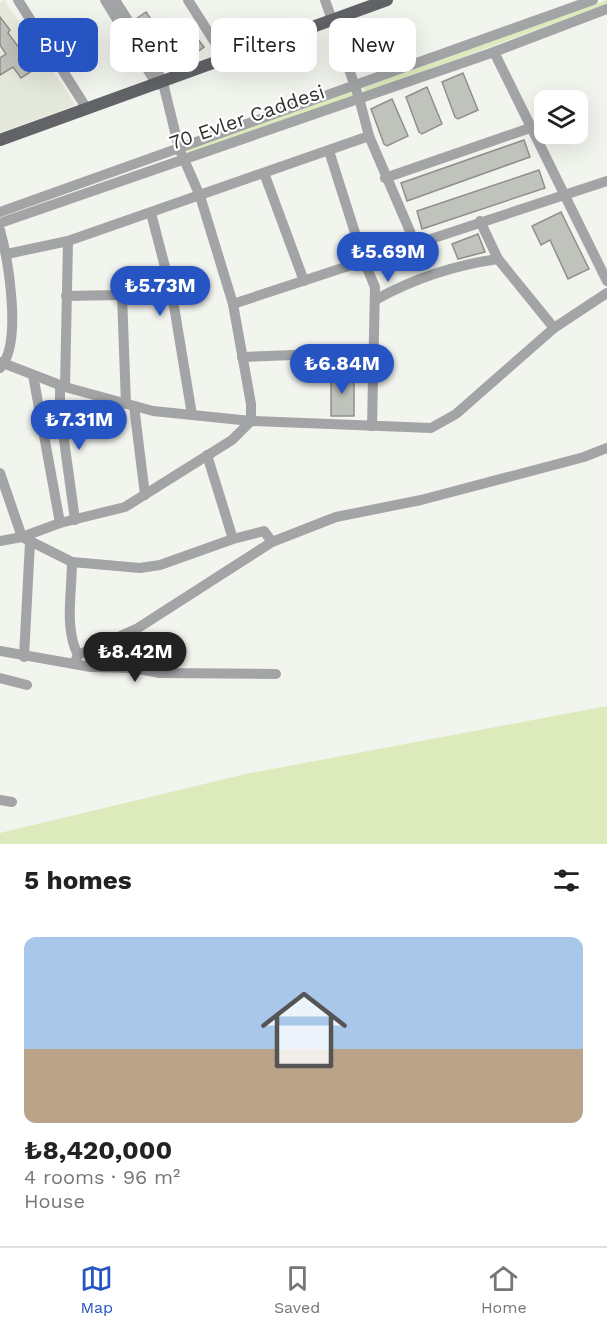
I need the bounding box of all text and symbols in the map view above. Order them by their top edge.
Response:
chip: Buy [18,18,98,72]
chip: Rent [110,18,199,72]
chip: Filters [211,18,317,72]
chip: New [329,18,416,72]
street label: 70 Evler Caddesi [166,79,328,155]
map controls [534,90,588,144]
button: layers [534,90,588,144]
pin: ₺5.69M [339,232,437,283]
text: ₺5.69M [351,239,425,263]
pin: ₺5.73M [111,266,209,317]
text: ₺5.73M [124,273,196,297]
pin: ₺6.84M [293,344,391,395]
text: ₺6.84M [304,351,380,375]
pin: ₺7.31M [30,400,128,451]
text: ₺7.31M [45,407,113,431]
pin: ₺8.42M [86,632,184,683]
text: ₺8.42M [97,639,173,663]
icon: filters [550,864,583,897]
text: 5 homes [24,865,132,895]
icon: home [250,976,358,1084]
text: ₺8,420,000 [24,1135,172,1165]
text: 4 rooms · 96 m² [24,1165,180,1189]
text: House [24,1189,85,1213]
tab: Map [80,1262,113,1317]
tab: Saved [274,1262,320,1317]
tab: Home [481,1262,527,1317]

